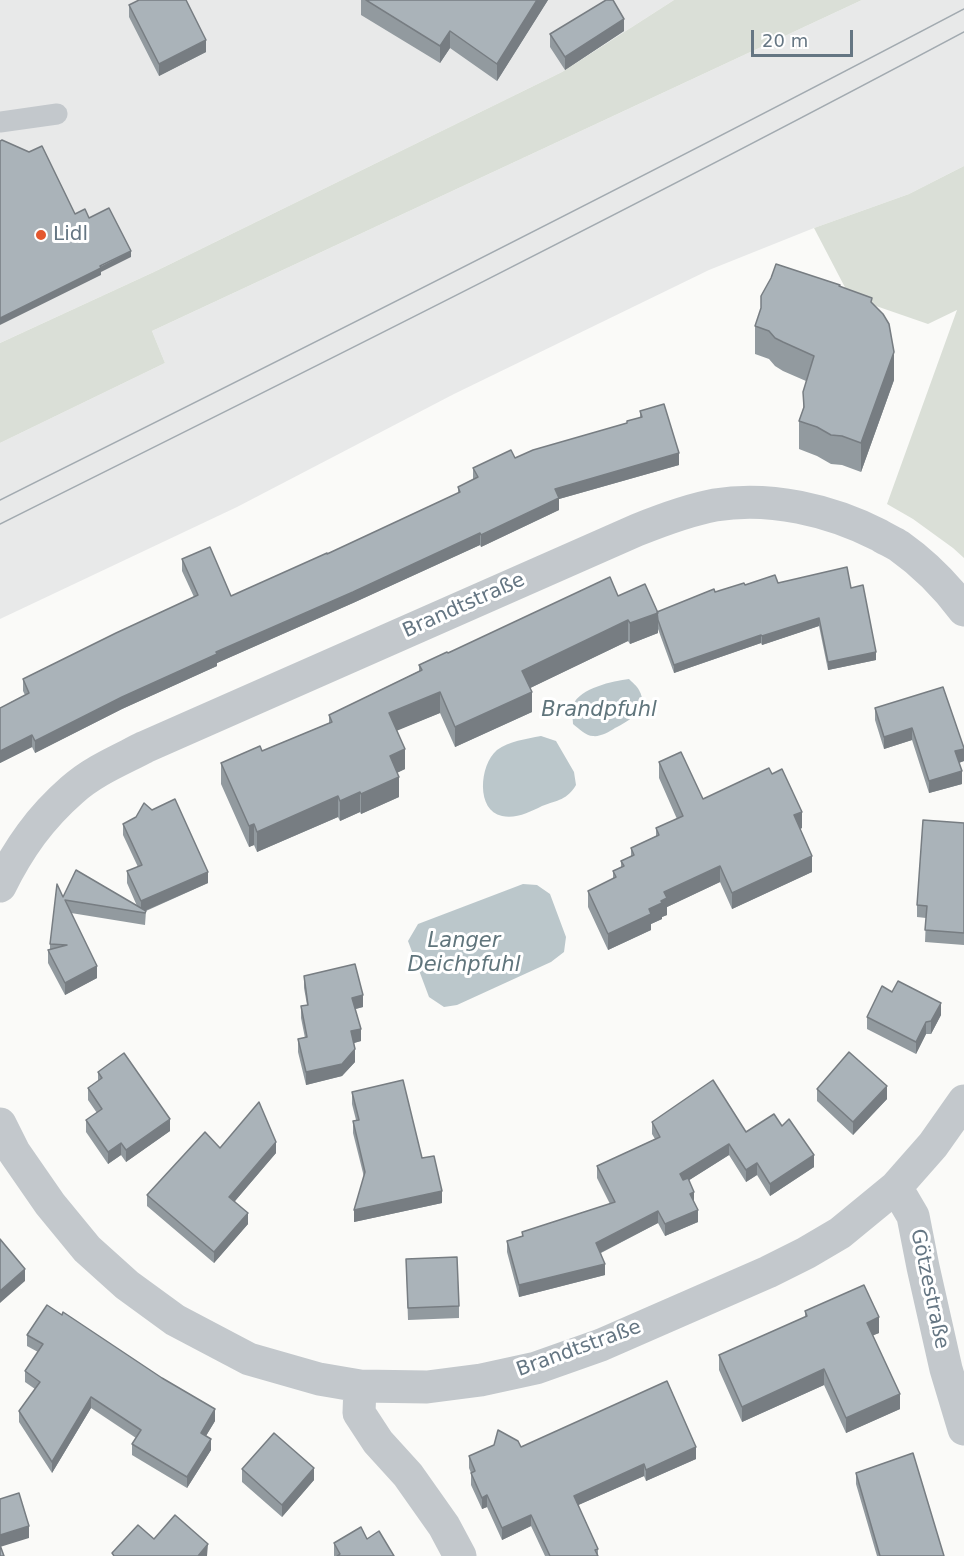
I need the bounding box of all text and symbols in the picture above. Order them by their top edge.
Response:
scale bar [754,18,856,56]
text: 20 m [762,30,808,51]
place label: Lidl [53,223,88,247]
marker: Lidl [34,228,48,242]
street label: Brandtstraße [399,568,529,644]
water label: Brandpfuhl [541,698,657,724]
water label: Langer Deichpfuhl [408,929,520,979]
street label: Götzestraße [905,1227,953,1351]
street label: Brandtstraße [513,1315,645,1383]

